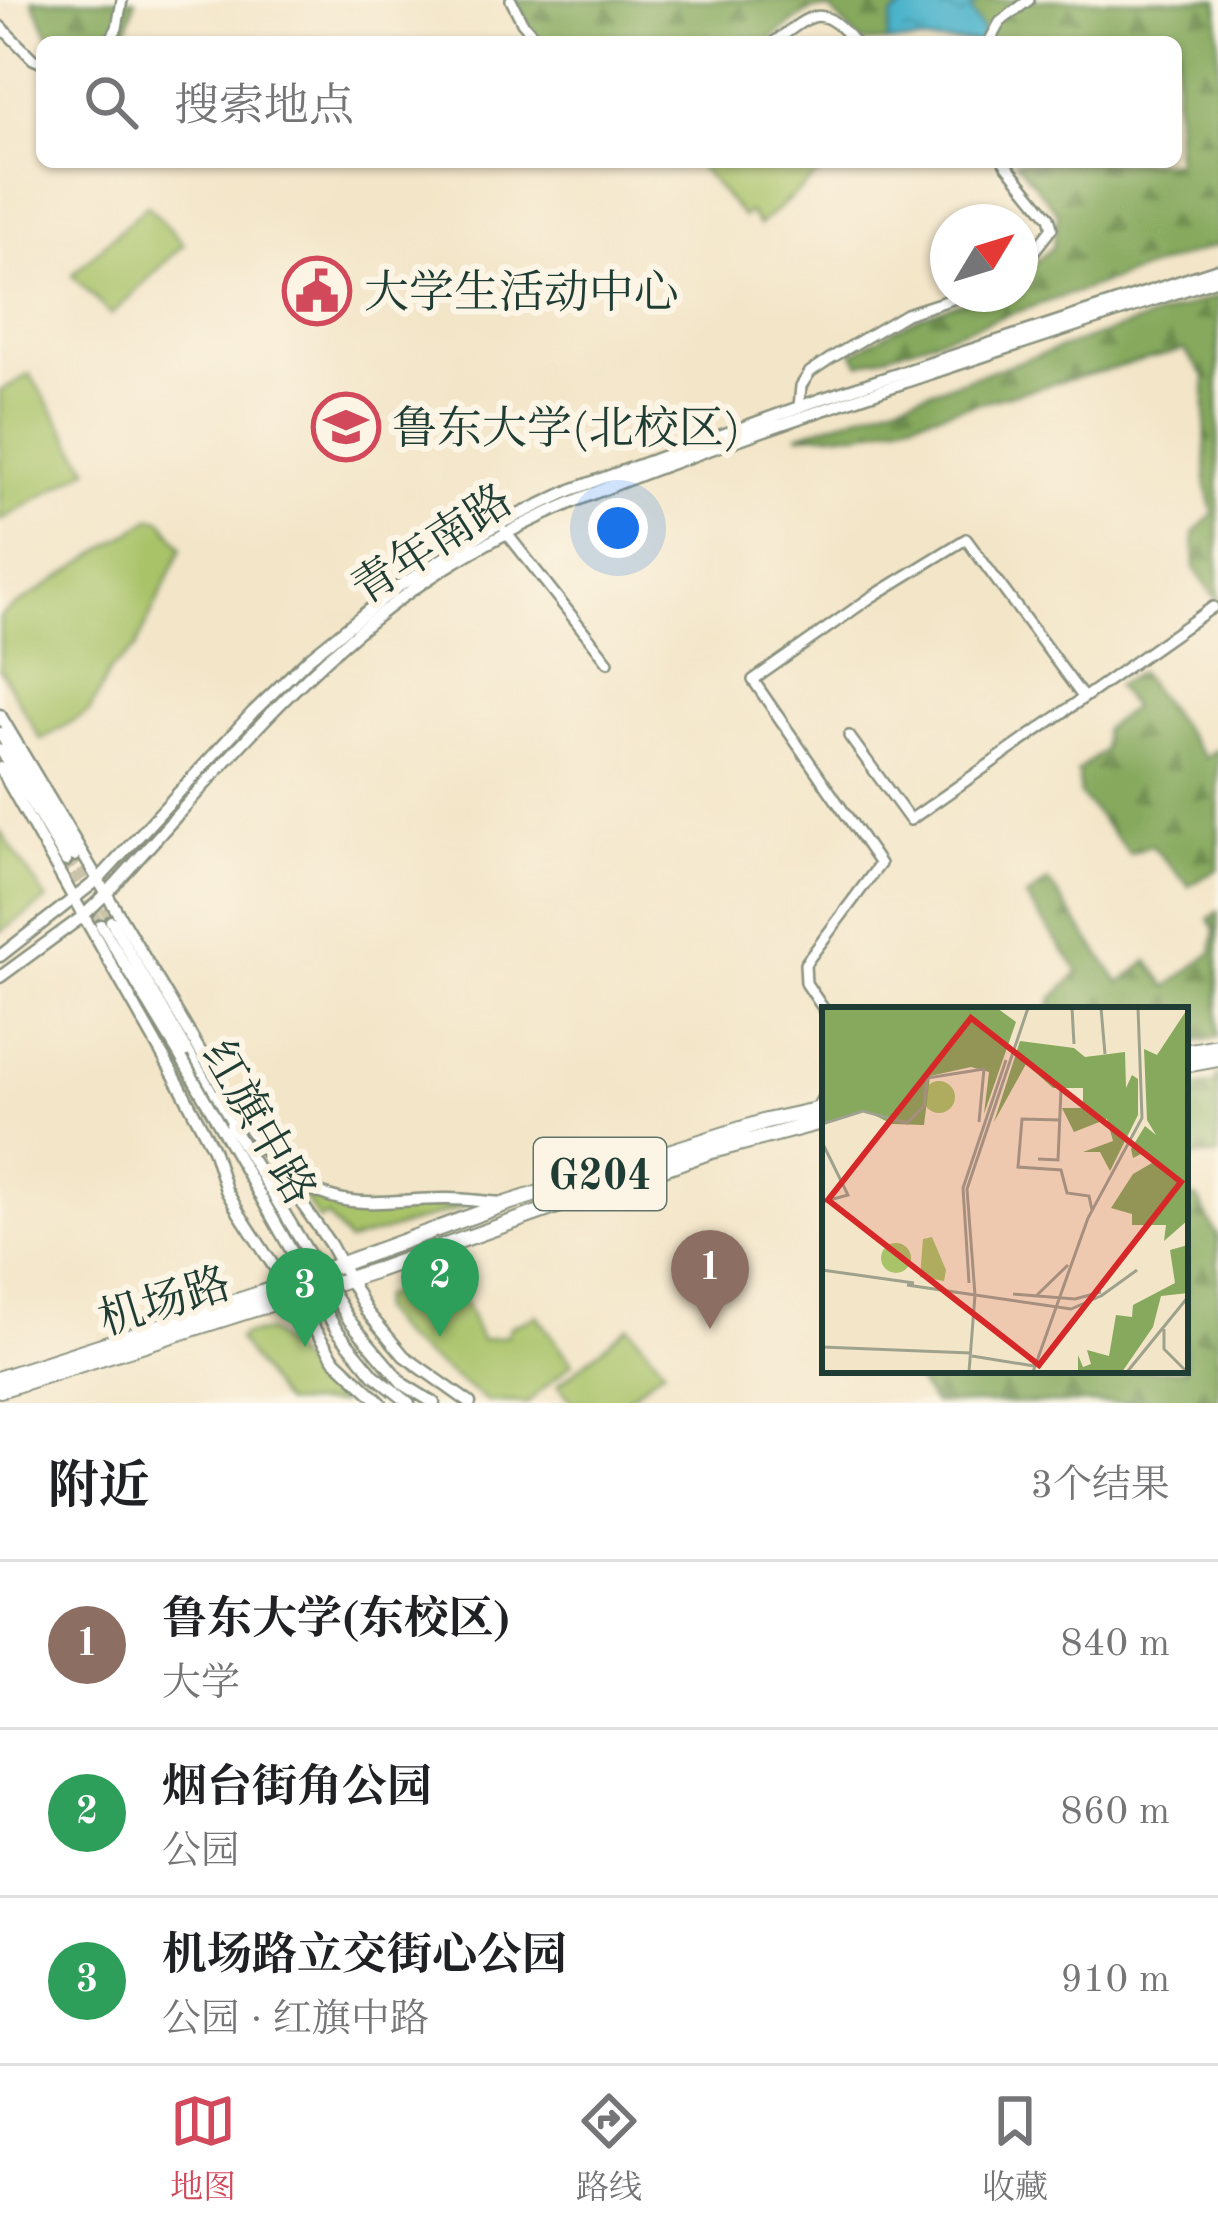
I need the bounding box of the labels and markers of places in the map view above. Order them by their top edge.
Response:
public building icon: 大学生活动中心 [282,256,352,326]
place label: 大学生活动中心 [364,269,679,318]
school or university icon: 鲁东大学(北校区) [311,392,381,462]
place label: 鲁东大学(北校区) [392,404,740,454]
pin: 1 [671,1230,749,1329]
pin: 2 [401,1238,479,1337]
pin: 3 [266,1248,344,1347]

